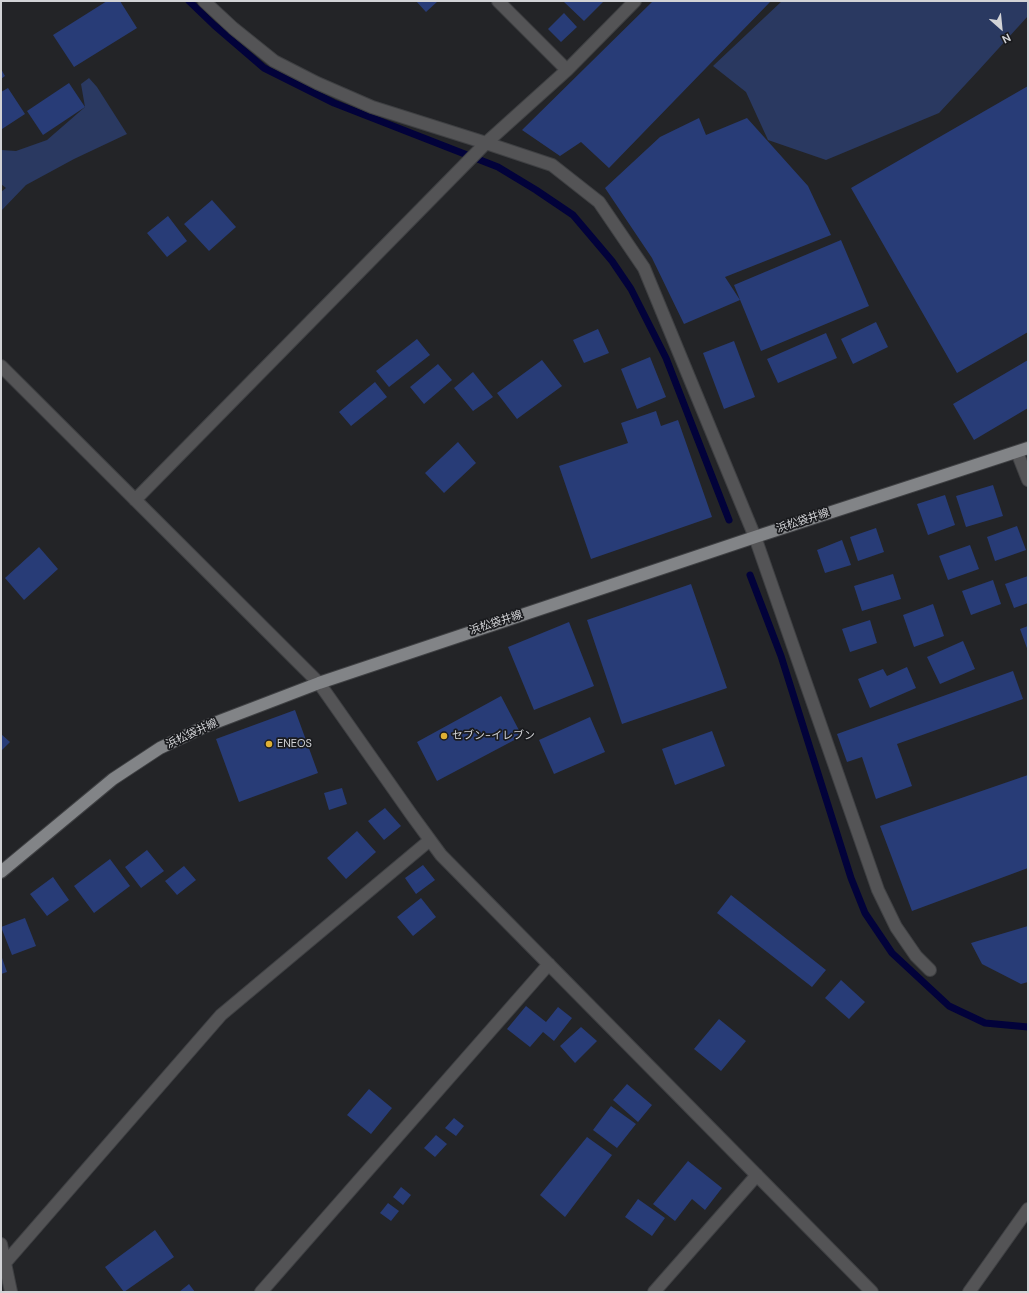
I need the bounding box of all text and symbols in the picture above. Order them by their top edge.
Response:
north arrow [981,8,1021,48]
text: N [1000,31,1013,47]
street label: 浜松袋井線 [775,506,831,536]
street label: 浜松袋井線 [468,608,524,638]
street label: 浜松袋井線 [164,716,220,752]
place label: セブン-イレブン [452,729,535,743]
marker: セブン-イレブン [439,731,449,741]
place label: ENEOS [277,737,312,751]
marker: ENEOS [264,739,274,749]

